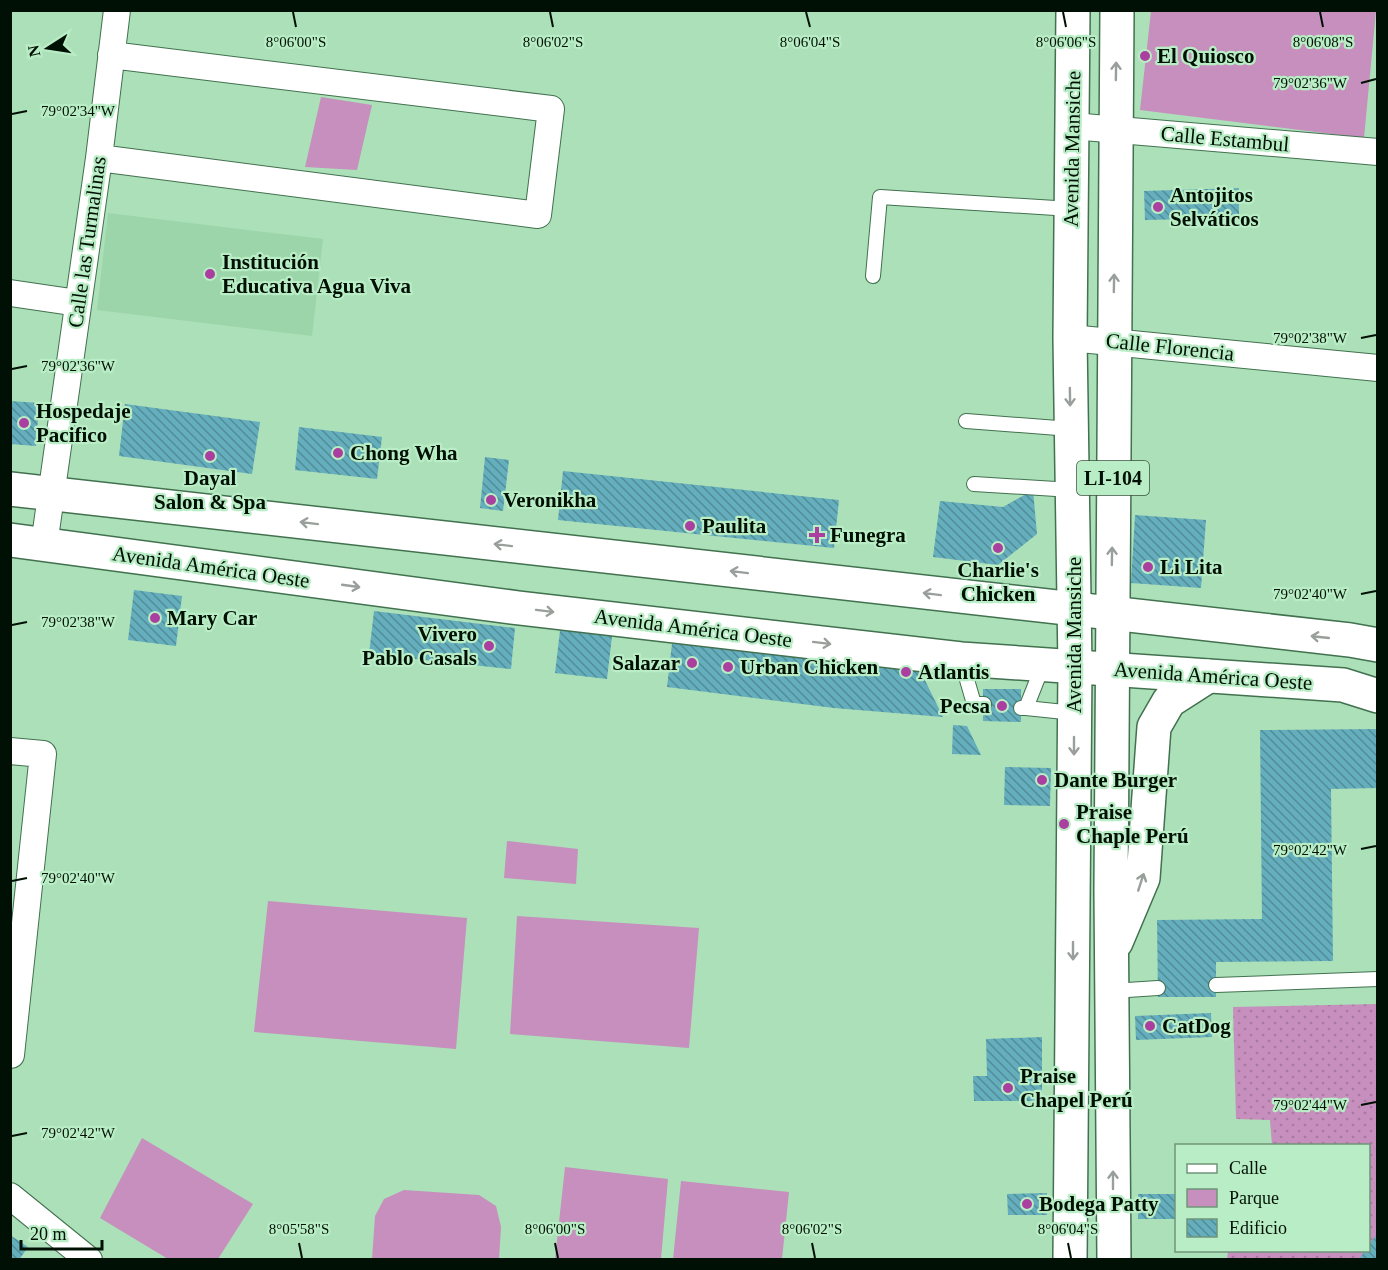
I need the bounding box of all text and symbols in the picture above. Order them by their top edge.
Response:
north arrow [18,18,78,78]
text: 8°06'00"S [266,34,326,50]
text: 8°06'02"S [523,34,583,50]
text: 8°06'04"S [780,34,840,50]
text: 8°06'06"S [1036,34,1096,50]
text: 8°06'08"S [1293,34,1353,50]
text: N [24,43,43,58]
place label: El Quiosco [1157,44,1254,68]
marker: El Quiosco [1138,49,1152,63]
one-way arrow [1110,61,1122,81]
street label: Avenida Mansiche [1059,71,1085,227]
text: 79°02'36"W [1273,75,1348,91]
text: 79°02'34"W [41,103,116,119]
street label: Calle Estambul [1160,121,1290,157]
street label: Calle las Turmalinas [63,155,111,329]
place label: Antojitos Selváticos [1170,183,1259,231]
marker: Antojitos Selváticos [1151,200,1165,214]
place label: Institución Educativa Agua Viva [222,250,412,298]
marker: Institución Educativa Agua Viva [203,267,217,281]
one-way arrow [1108,274,1120,294]
street label: Calle Florencia [1105,328,1236,366]
text: 79°02'38"W [1273,330,1348,346]
text: 79°02'36"W [41,358,116,374]
one-way arrow [1065,386,1076,406]
place label: Hospedaje Pacifico [36,399,131,447]
marker: Hospedaje Pacifico [17,416,31,430]
place label: Chong Wha [350,441,458,465]
marker: Chong Wha [331,446,345,460]
marker: Dayal Salon & Spa [203,449,217,463]
road number: LI-104 [1077,461,1149,495]
place label: Dayal Salon & Spa [154,466,267,514]
place label: Veronikha [503,488,597,512]
marker: Veronikha [484,493,498,507]
place label: Paulita [702,514,767,538]
one-way arrow [300,517,320,528]
marker: Paulita [683,519,697,533]
place label: Funegra [830,523,906,547]
marker: Funegra [808,526,826,544]
one-way arrow [494,539,514,550]
street label: Avenida América Oeste [111,541,311,593]
marker: Charlie's Chicken [991,541,1005,555]
one-way arrow [1106,547,1118,567]
place label: Li Lita [1160,555,1223,579]
street label: Avenida Mansiche [1062,557,1086,713]
place label: Charlie's Chicken [957,558,1039,606]
marker: Li Lita [1141,560,1155,574]
one-way arrow [729,566,749,577]
one-way arrow [341,580,361,591]
text: 79°02'40"W [1273,586,1348,602]
one-way arrow [923,588,943,599]
street label: Avenida América Oeste [593,604,793,652]
place label: Mary Car [167,606,257,630]
one-way arrow [534,606,554,617]
marker: Mary Car [148,611,162,625]
text: 79°02'38"W [41,614,116,630]
place label: Vivero Pablo Casals [362,622,477,670]
one-way arrow [1310,631,1330,642]
one-way arrow [812,638,831,649]
marker: Vivero Pablo Casals [482,639,496,653]
place label: Salazar [612,651,680,675]
place label: Urban Chicken [740,655,879,679]
marker: Salazar [685,656,699,670]
street label: Avenida América Oeste [1113,657,1313,695]
marker: Urban Chicken [721,660,735,674]
place label: Atlantis [918,660,989,684]
marker: Atlantis [899,665,913,679]
place label: Pecsa [940,694,990,718]
marker: Pecsa [995,699,1009,713]
one-way arrow [1068,735,1080,755]
place label: Dante Burger [1054,768,1177,792]
marker: Dante Burger [1035,773,1049,787]
place label: Praise Chaple Perú [1076,800,1189,848]
marker: Praise Chaple Perú [1057,817,1071,831]
text: 79°02'42"W [1273,842,1348,858]
text: 79°02'40"W [41,870,116,886]
one-way arrow [1136,872,1147,891]
one-way arrow [1067,940,1078,960]
place label: CatDog [1162,1014,1231,1038]
marker: CatDog [1143,1019,1157,1033]
place label: Praise Chapel Perú [1020,1064,1133,1112]
marker: Praise Chapel Perú [1001,1081,1015,1095]
text: 79°02'44"W [1273,1097,1348,1113]
text: 79°02'42"W [41,1125,116,1141]
legend [1175,1144,1370,1252]
text: Calle [1229,1158,1267,1178]
one-way arrow [1107,1171,1119,1191]
text: Parque [1229,1188,1279,1208]
place label: Bodega Patty [1039,1192,1159,1216]
marker: Bodega Patty [1020,1197,1034,1211]
scale bar [21,1213,102,1251]
text: Edificio [1229,1218,1287,1238]
text: 8°05'58"S [269,1221,329,1237]
text: 8°06'00"S [525,1221,585,1237]
text: 8°06'02"S [782,1221,842,1237]
text: 8°06'04"S [1038,1221,1098,1237]
text: 20 m [30,1224,67,1244]

